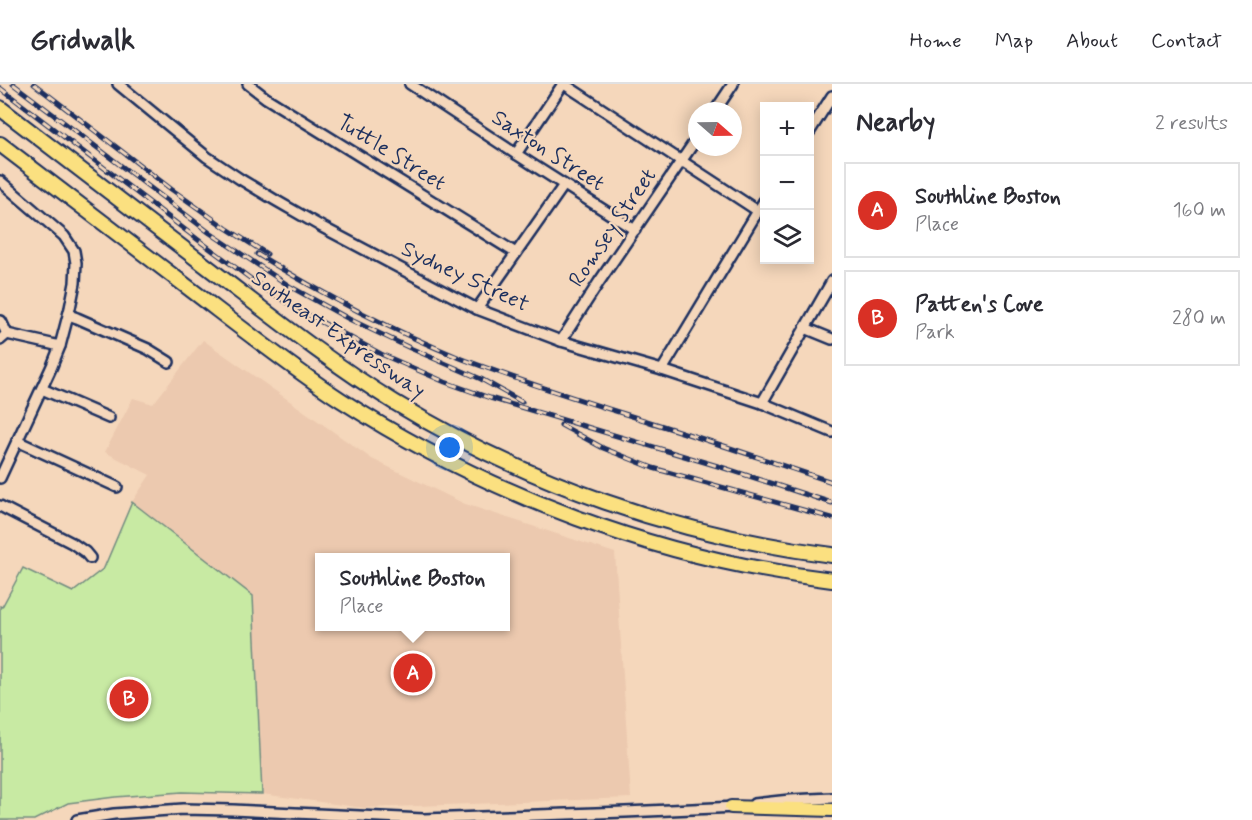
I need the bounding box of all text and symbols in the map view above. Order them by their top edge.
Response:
text: Gridwalk [30,23,135,60]
text: Home [910,27,962,55]
text: Map [995,27,1033,55]
text: About [1066,27,1118,55]
text: Contact [1151,27,1222,55]
north arrow [688,102,742,156]
map controls [760,102,814,264]
button: + [760,102,814,156]
street label: Saxton Street [486,104,610,198]
text: Nearby [856,106,935,140]
street label: Tuttle Street [331,108,451,198]
text: 2 results [1155,110,1228,137]
button: − [760,156,814,210]
street label: Romsey Street [563,163,663,293]
text: Southline Boston [915,183,1061,211]
text: A [871,197,884,224]
text: 160 m [1173,197,1226,224]
button: layers [760,210,814,264]
text: Place [915,211,959,238]
street label: Sydney Street [397,235,533,319]
street label: Southeast Expressway [245,264,431,406]
text: Patten's Cove [915,291,1044,319]
text: B [871,305,884,332]
text: 280 m [1172,305,1226,332]
text: Park [915,319,955,346]
your location [435,433,464,462]
popup [315,553,510,631]
text: Southline Boston [340,565,485,593]
text: Place [340,593,384,620]
pin: A [394,650,432,696]
pin: B [110,676,148,722]

